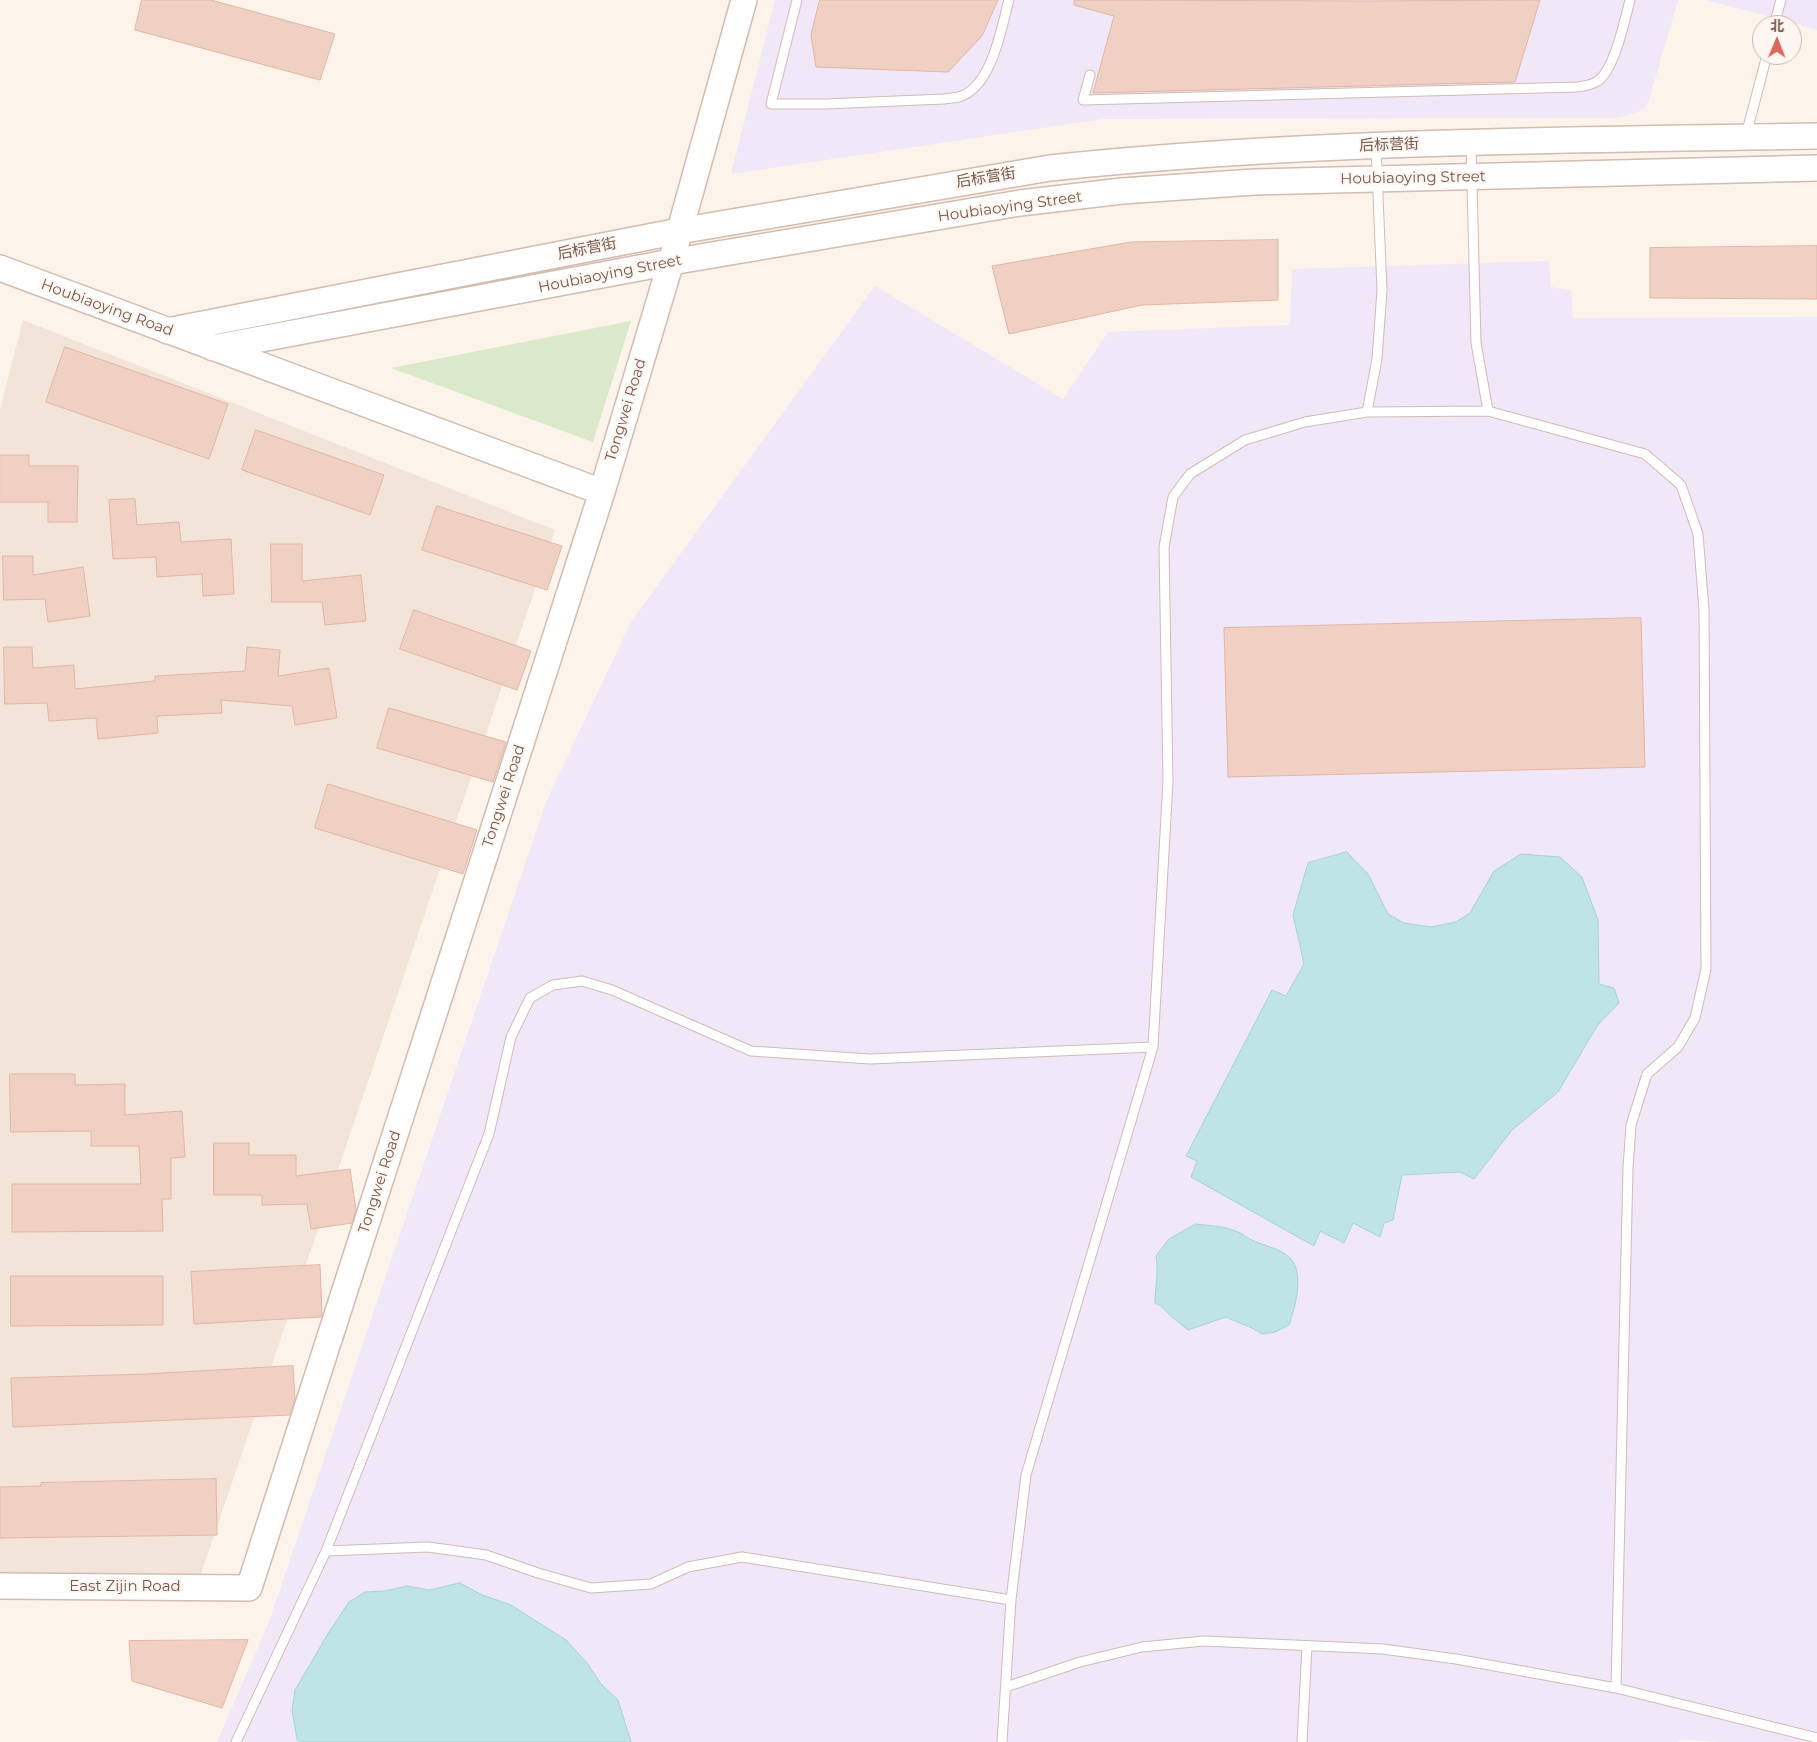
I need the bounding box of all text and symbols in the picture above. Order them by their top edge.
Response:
north arrow [1752,15,1802,65]
text: 北 [1770,17,1784,35]
street label: 后标营街 [1359,135,1419,155]
street label: 后标营街 [955,164,1017,192]
street label: Houbiaoying Street [1340,168,1486,188]
street label: Houbiaoying Street [937,188,1083,226]
street label: 后标营街 [556,234,618,264]
street label: Houbiaoying Street [537,251,683,297]
street label: Houbiaoying Road [38,276,176,340]
street label: Tongwei Road [602,356,650,464]
street label: Tongwei Road [479,742,529,850]
street label: Tongwei Road [355,1128,405,1236]
street label: East Zijin Road [69,1578,181,1596]

